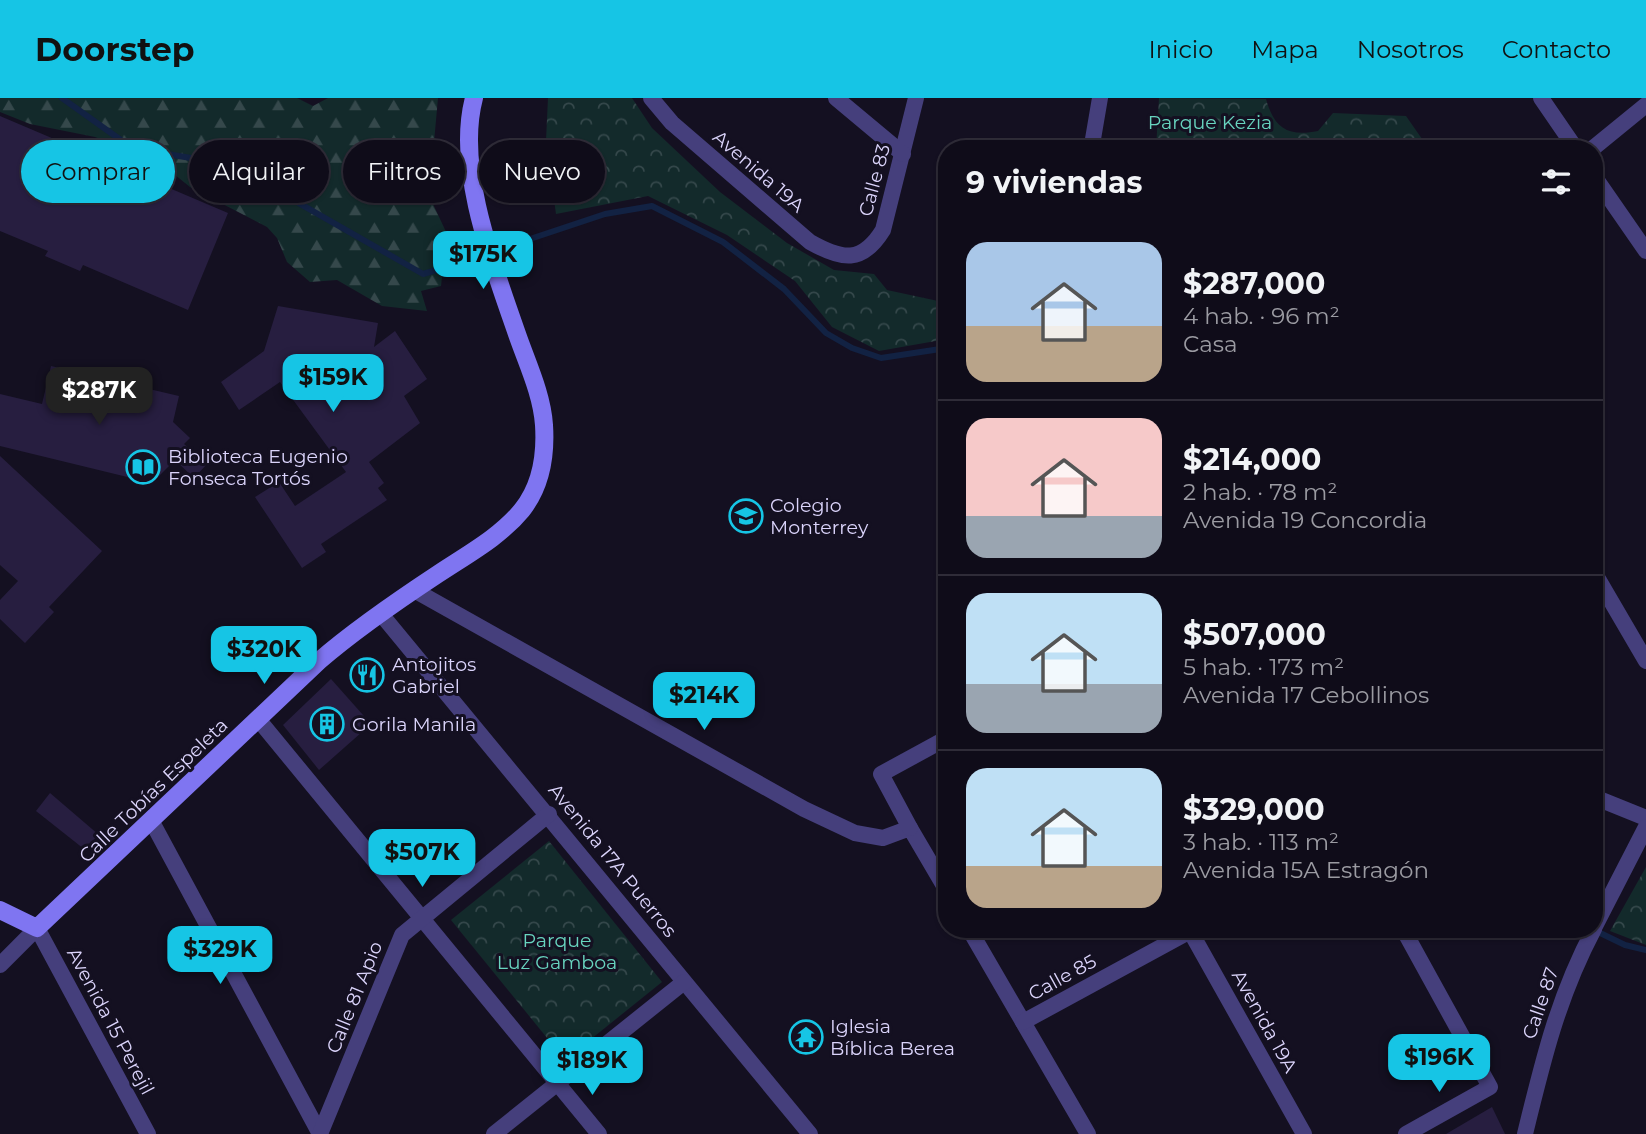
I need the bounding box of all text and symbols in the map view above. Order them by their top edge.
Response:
text: Doorstep [35,29,195,69]
text: Inicio [1148,35,1213,64]
text: Mapa [1251,35,1319,64]
text: Nosotros [1357,35,1464,64]
text: Contacto [1502,35,1611,64]
park label: Parque Kezia [1148,111,1272,134]
street label: Avenida 19A [708,125,809,218]
chip: Comprar [21,140,175,203]
chip: Alquilar [189,140,329,203]
chip: Filtros [343,140,465,203]
chip: Nuevo [479,140,605,203]
street label: Calle 83 [854,141,895,219]
icon: filters [1537,163,1575,201]
text: 9 viviendas [966,164,1143,201]
pin: $175K [434,232,532,291]
text: $175K [449,240,517,268]
text: $287,000 [1183,265,1325,302]
icon: home [1022,270,1106,354]
text: 4 hab. · 96 m² [1183,302,1340,330]
text: Casa [1183,330,1238,358]
pin: $159K [284,354,382,414]
text: $159K [299,363,367,391]
pin: $287K [50,368,148,427]
text: $287K [62,376,136,404]
text: $214,000 [1183,441,1321,478]
place label: Biblioteca Eugenio Fonseca Tortós [168,445,348,490]
icon: home [1022,446,1106,530]
library icon: Biblioteca Eugenio Fonseca Tortós [124,448,162,486]
text: 2 hab. · 78 m² [1183,478,1337,506]
place label: Colegio Monterrey [770,494,869,539]
school or university icon: Colegio Monterrey [727,497,765,535]
text: Avenida 19 Concordia [1183,506,1427,534]
text: $507,000 [1183,616,1326,653]
icon: home [1022,621,1106,705]
pin: $320K [215,626,313,686]
text: $320K [227,635,301,663]
place label: Antojitos Gabriel [392,653,476,698]
text: 5 hab. · 173 m² [1183,653,1344,681]
restaurant icon: Antojitos Gabriel [348,656,386,694]
pin: $214K [655,672,753,732]
text: $214K [669,681,739,709]
text: Avenida 17 Cebollinos [1183,681,1429,709]
building icon: Gorila Manila [308,705,346,743]
street label: Calle Tobías Espeleta [74,713,232,867]
place label: Gorila Manila [352,713,476,736]
street label: Avenida 17A Puerros [544,779,682,942]
text: $329,000 [1183,791,1325,828]
icon: home [1022,796,1106,880]
text: 3 hab. · 113 m² [1183,828,1339,856]
pin: $507K [373,830,471,889]
text: $507K [384,838,460,866]
text: Avenida 15A Estragón [1183,856,1429,884]
pin: $329K [171,926,269,986]
park label: Parque Luz Gamboa [497,929,617,974]
text: $329K [183,935,257,963]
street label: Calle 81 Apio [322,938,387,1057]
street label: Avenida 15 Perejil [62,944,159,1099]
street label: Calle 85 [1024,949,1100,1005]
street label: Calle 87 [1517,964,1563,1042]
street label: Avenida 19A [1227,966,1302,1077]
place label: Iglesia Bíblica Berea [830,1015,955,1060]
temple icon: Iglesia Bíblica Berea [787,1018,825,1056]
pin: $196K [1390,1034,1488,1094]
pin: $189K [543,1038,641,1097]
text: $196K [1404,1043,1474,1071]
text: $189K [557,1046,627,1074]

